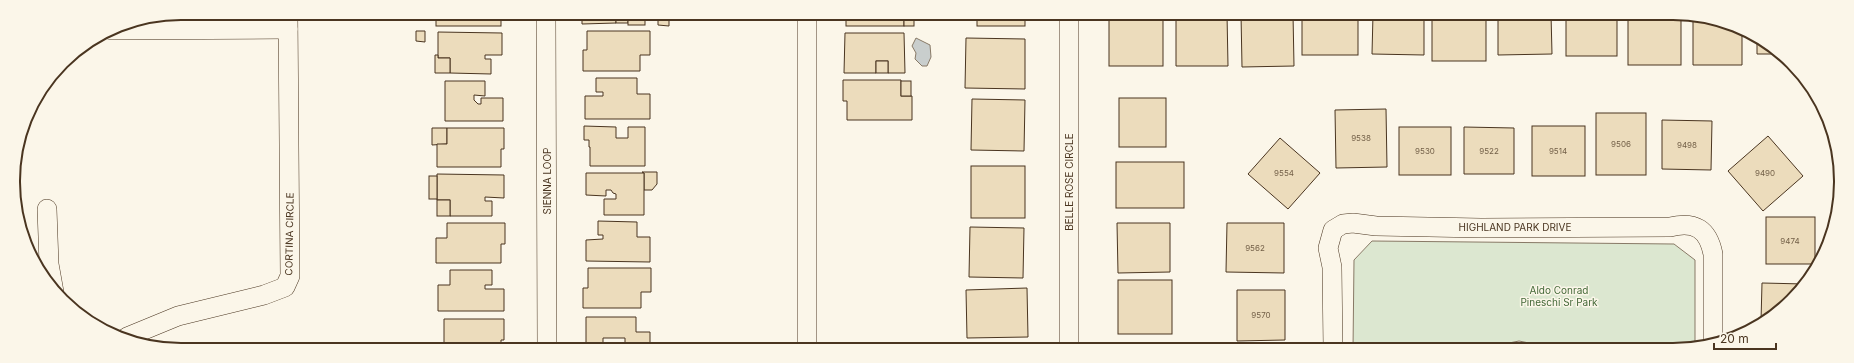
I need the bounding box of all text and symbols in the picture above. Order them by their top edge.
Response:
street label: BELLE ROSE CIRCLE [1063,133,1075,231]
house number: 9538 [1351,133,1371,143]
house number: 9506 [1611,139,1631,149]
house number: 9498 [1677,140,1697,150]
house number: 9530 [1415,146,1435,156]
house number: 9522 [1479,146,1499,156]
house number: 9514 [1549,146,1567,156]
street label: SIENNA LOOP [541,148,553,214]
house number: 9554 [1274,168,1294,178]
house number: 9490 [1755,168,1775,178]
street label: CORTINA CIRCLE [282,192,296,276]
street label: HIGHLAND PARK DRIVE [1459,221,1571,233]
house number: 9474 [1780,236,1800,246]
house number: 9562 [1245,243,1265,253]
park label: Aldo Conrad Pineschi Sr Park [1520,284,1598,308]
house number: 9570 [1251,310,1271,320]
scale bar [1714,325,1776,351]
text: 20 m [1720,331,1749,346]

